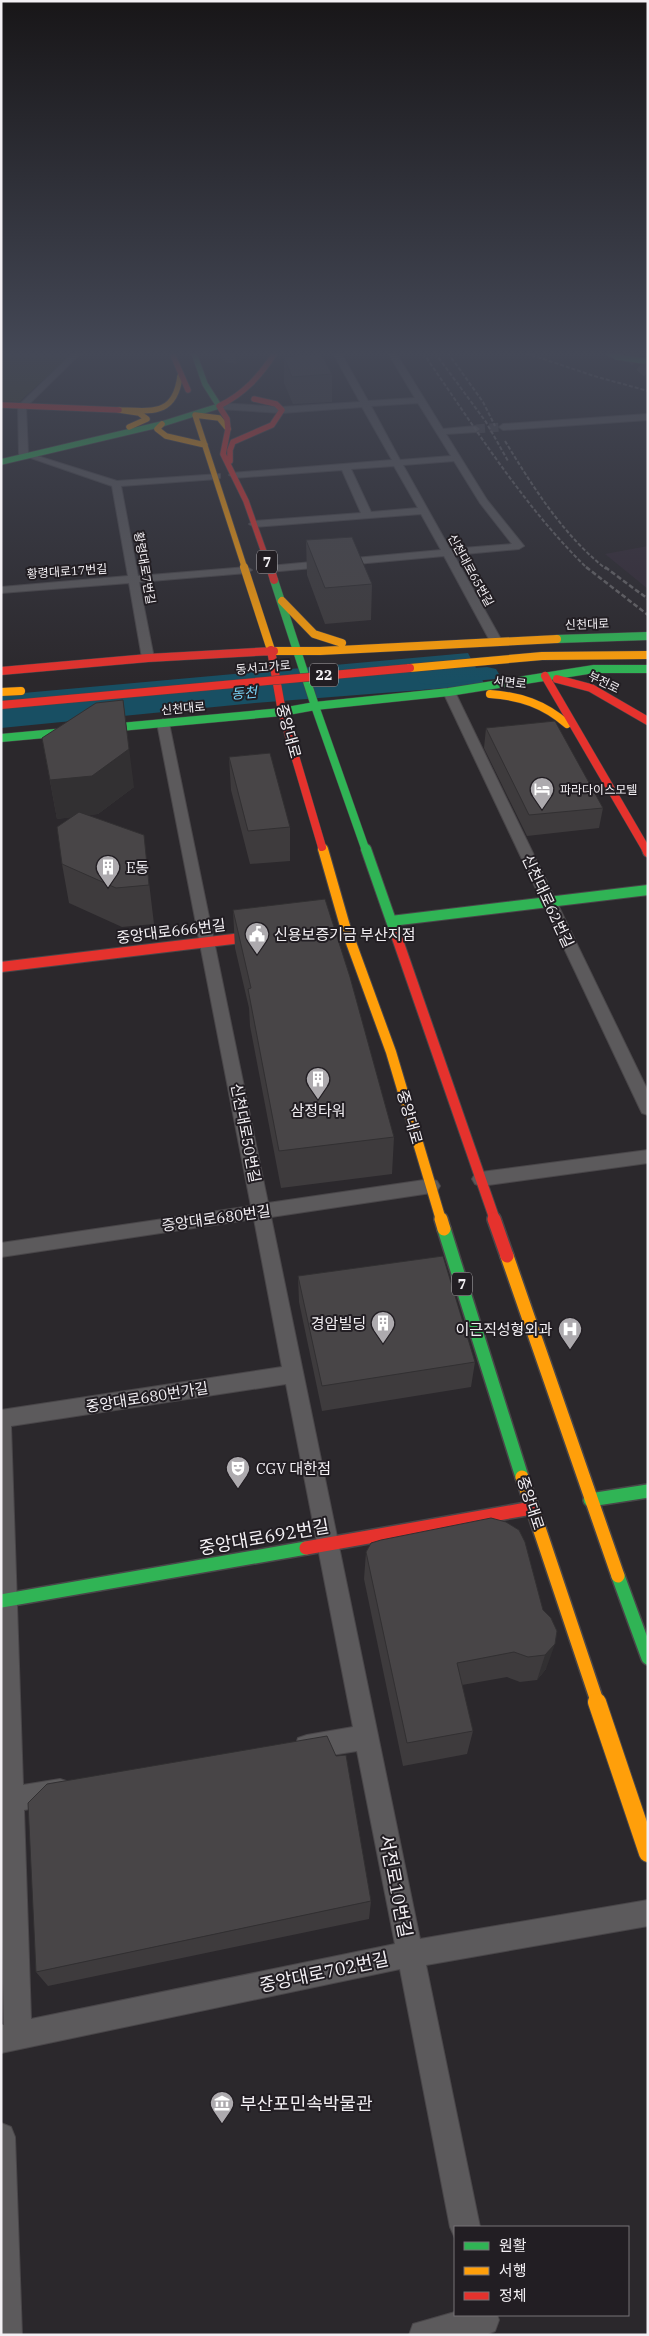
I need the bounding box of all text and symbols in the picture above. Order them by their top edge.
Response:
street label: 황령대로7번길 [131,531,159,605]
street label: 신천대로65번길 [445,531,497,609]
road number: 7 [257,550,277,574]
street label: 황령대로17번길 [26,561,108,581]
street label: 신천대로 [565,616,609,632]
street label: 동서고가로 [235,657,291,677]
road number: 22 [310,664,338,686]
street label: 부전로 [586,668,622,696]
street label: 서면로 [493,673,527,691]
water label: 동천 [230,683,259,703]
street label: 신천대로 [160,699,206,717]
street label: 중앙대로 [273,702,305,760]
hotel icon: 파라다이스모텔 [529,776,555,810]
place label: 파라다이스모텔 [560,782,637,797]
street label: 신천대로62번길 [518,851,578,951]
building icon: E동 [95,854,121,888]
place label: E동 [126,858,149,877]
street label: 중앙대로666번길 [115,915,227,947]
public building icon: 신용보증기금 부산지점 [244,921,270,955]
place label: 신용보증기금 부산지점 [274,925,415,944]
building icon: 삼정타워 [305,1066,331,1100]
street label: 신천대로50번길 [227,1082,265,1184]
street label: 중앙대로 [393,1088,427,1146]
place label: 삼정타워 [290,1101,346,1120]
street label: 중앙대로680번길 [160,1201,272,1235]
road number: 7 [452,1272,472,1296]
building icon: 경암빌딩 [370,1310,396,1344]
place label: 경암빌딩 [311,1314,366,1333]
hospital icon: 이근직성형외과 [557,1316,583,1350]
place label: 이근직성형외과 [455,1320,552,1339]
street label: 중앙대로680번가길 [84,1378,210,1416]
theatre icon: CGV 대한점 [225,1455,251,1489]
place label: CGV 대한점 [256,1459,331,1478]
street label: 중앙대로 [513,1474,549,1532]
street label: 중앙대로692번길 [197,1514,331,1560]
street label: 서전로10번길 [375,1833,417,1939]
street label: 중앙대로702번길 [257,1947,391,1997]
museum icon: 부산포민속박물관 [209,2090,235,2124]
place label: 부산포민속박물관 [240,2092,373,2115]
legend [454,2226,629,2316]
text: 원활 [499,2236,527,2255]
text: 서행 [499,2261,527,2280]
text: 정체 [499,2286,527,2305]

